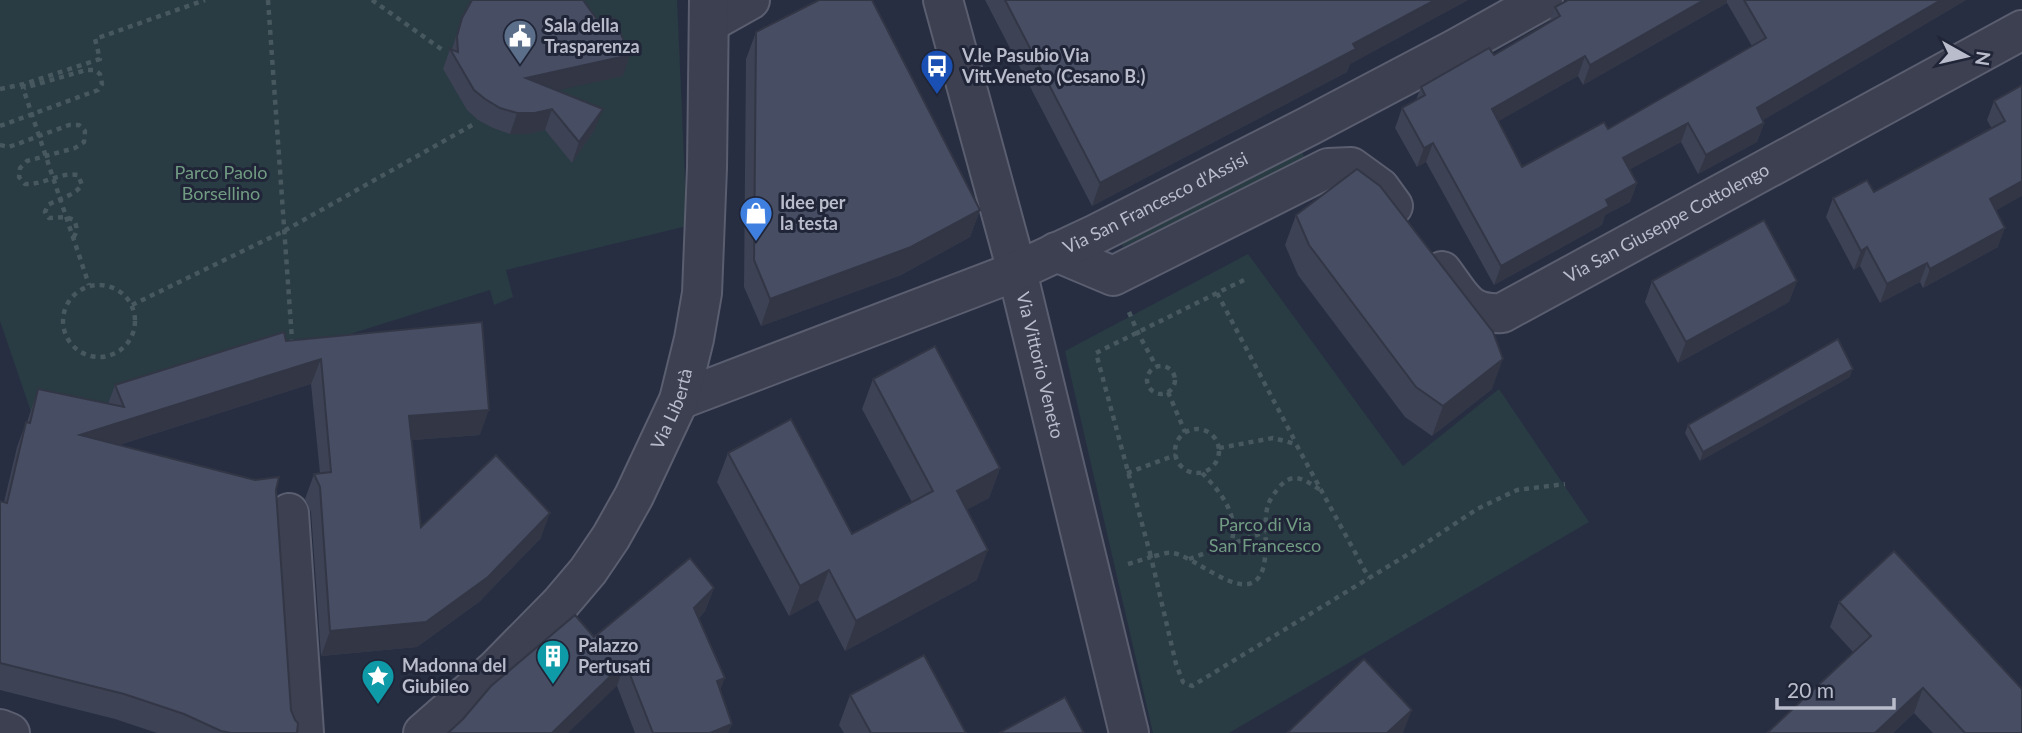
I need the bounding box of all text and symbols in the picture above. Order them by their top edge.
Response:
place label: Sala della Trasparenza [544,14,640,57]
public building icon: Sala della Trasparenza [501,17,539,66]
north arrow [1931,21,2001,91]
place label: V.le Pasubio Via Vitt.Veneto (Cesano B.) [961,44,1145,87]
bus stop icon: V.le Pasubio Via Vitt.Veneto (Cesano B.) [918,47,956,96]
text: N [1971,50,1996,67]
street label: Via San Francesco d'Assisi [1059,147,1251,258]
street label: Via San Giuseppe Cottolengo [1560,158,1773,287]
park label: Parco Paolo Borsellino [174,161,268,204]
place label: Idee per la testa [780,191,846,234]
shop icon: Idee per la testa [737,194,775,243]
street label: Via Vittorio Veneto [1012,290,1069,441]
street label: Via Libertà [646,366,696,452]
park label: Parco di Via San Francesco [1209,513,1321,556]
place label: Palazzo Pertusati [578,634,650,677]
building icon: Palazzo Pertusati [534,637,572,686]
place label: Madonna del Giubileo [402,654,507,697]
place icon: Madonna del Giubileo [359,657,397,706]
scale bar [1777,666,1894,710]
text: 20 m [1787,677,1834,702]

